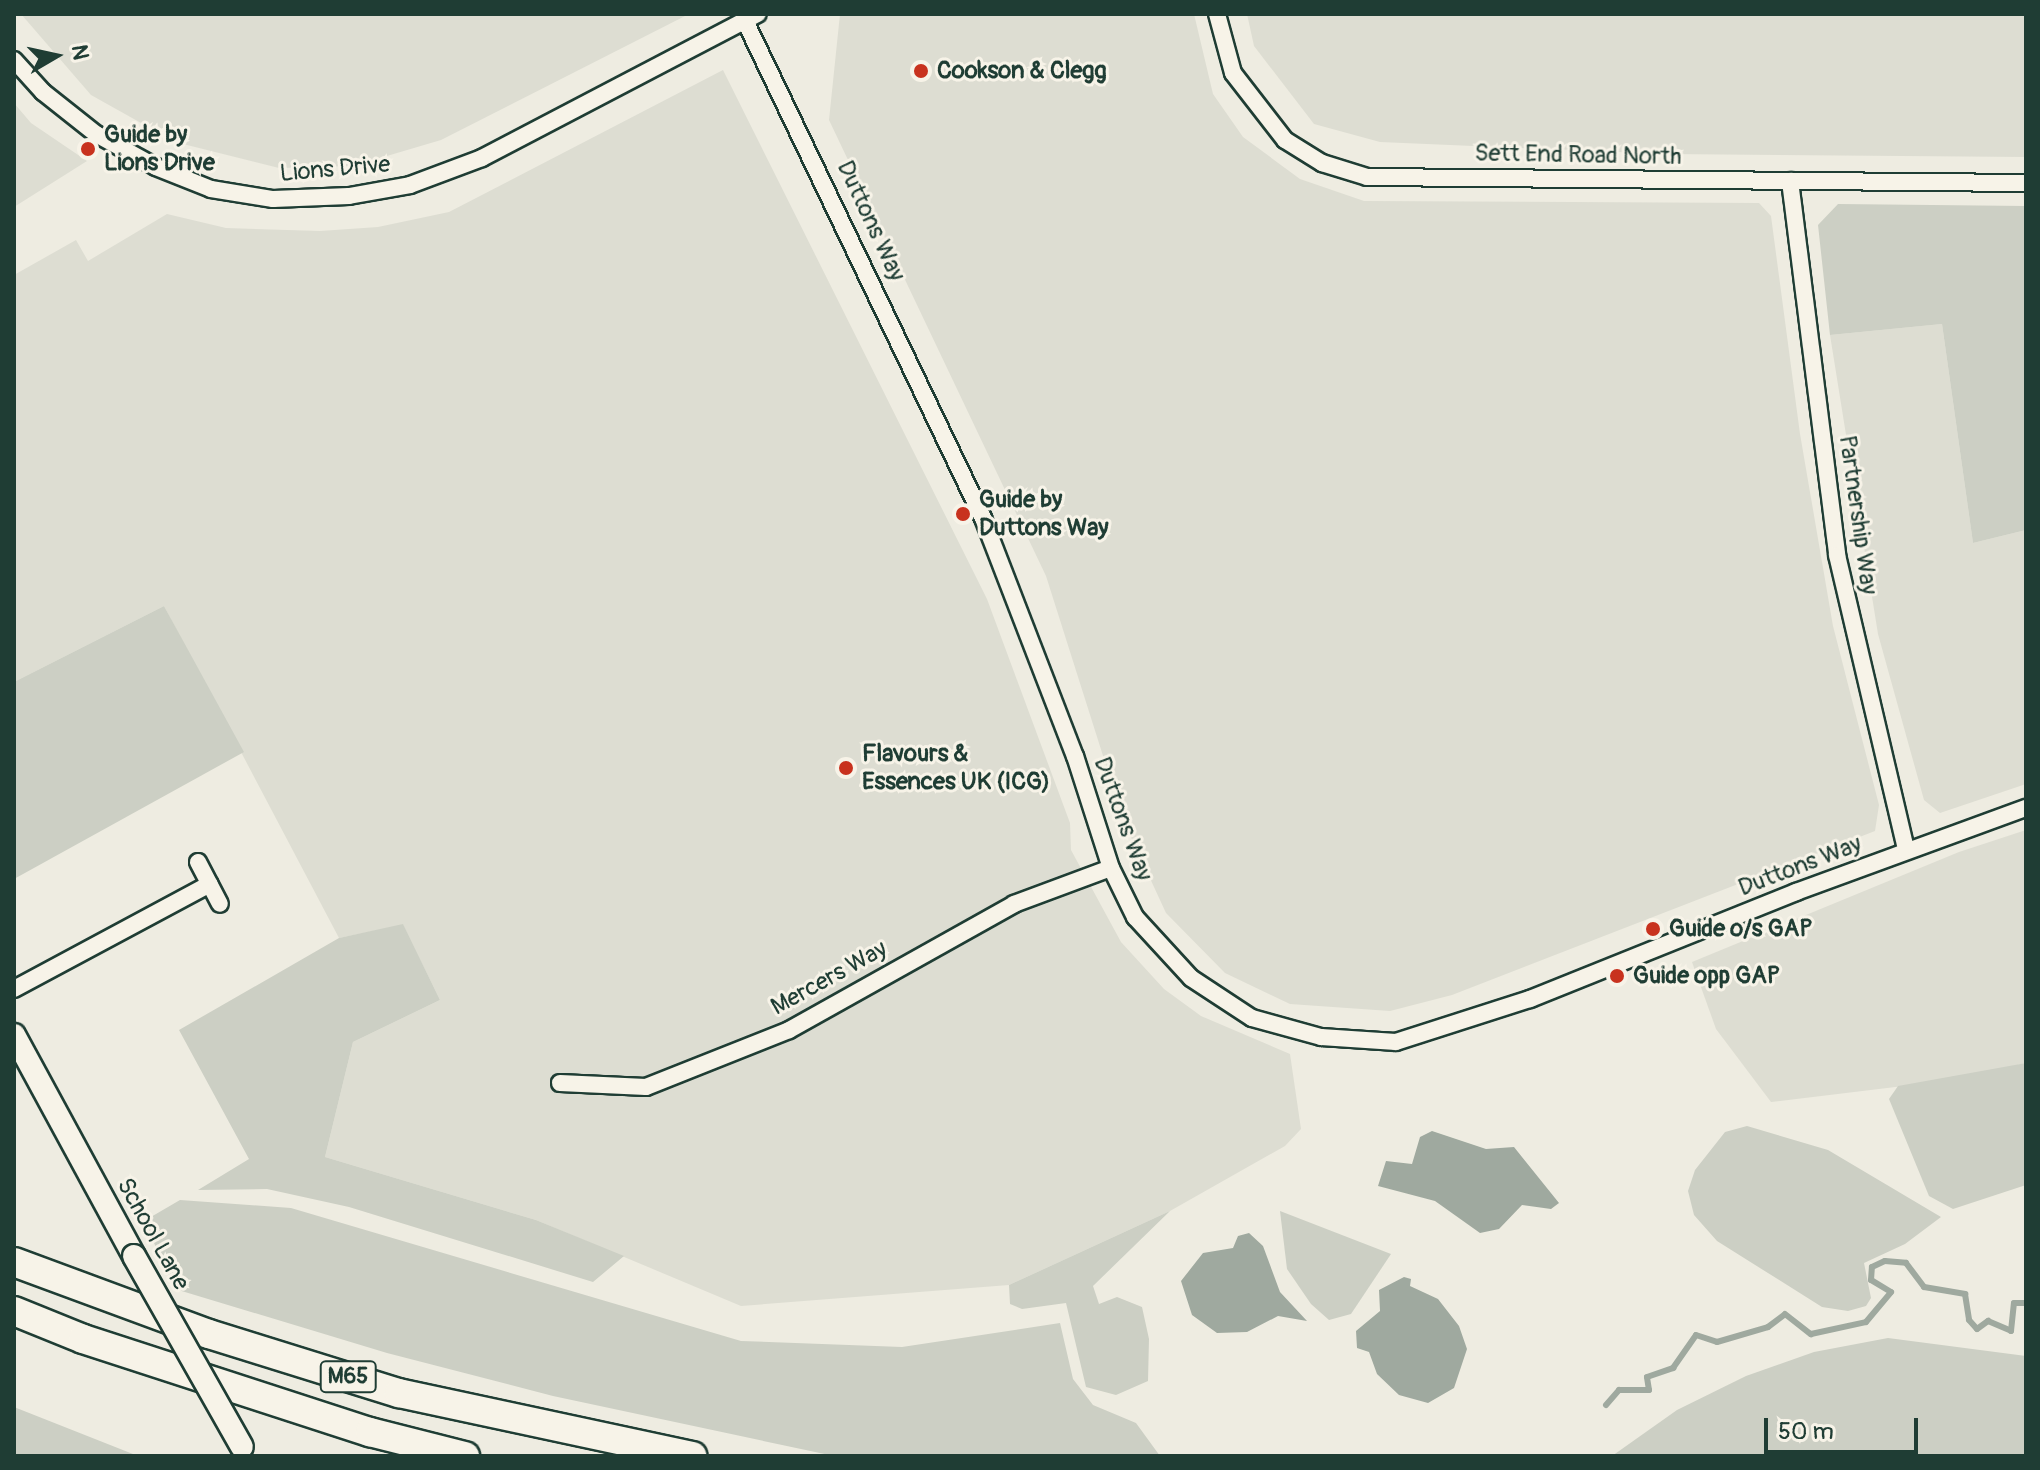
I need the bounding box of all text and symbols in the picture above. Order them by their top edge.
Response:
north arrow [16,16,96,96]
text: N [65,43,95,62]
place label: Cookson & Clegg [937,57,1106,85]
marker: Cookson & Clegg [912,62,930,80]
place label: Guide by Lions Drive [104,121,215,177]
street label: Sett End Road North [1474,139,1682,171]
marker: Guide by Lions Drive [79,140,97,158]
street label: Lions Drive [279,150,391,188]
street label: Duttons Way [831,156,911,286]
street label: Partnership Way [1833,433,1883,597]
place label: Guide by Duttons Way [979,486,1109,542]
marker: Guide by Duttons Way [954,505,972,523]
place label: Flavours & Essences UK (ICG) [862,740,1050,796]
street label: Duttons Way [1087,753,1159,885]
marker: Flavours & Essences UK (ICG) [837,759,855,777]
street label: Duttons Way [1734,829,1866,903]
place label: Guide o/s GAP [1669,915,1812,943]
marker: Guide o/s GAP [1644,920,1662,938]
street label: Mercers Way [766,934,892,1022]
place label: Guide opp GAP [1633,962,1780,990]
marker: Guide opp GAP [1608,967,1626,985]
street label: School Lane [110,1173,196,1295]
road number: M65 [318,1359,378,1395]
scale bar [1768,1402,1922,1452]
text: 50 m [1778,1417,1834,1446]

